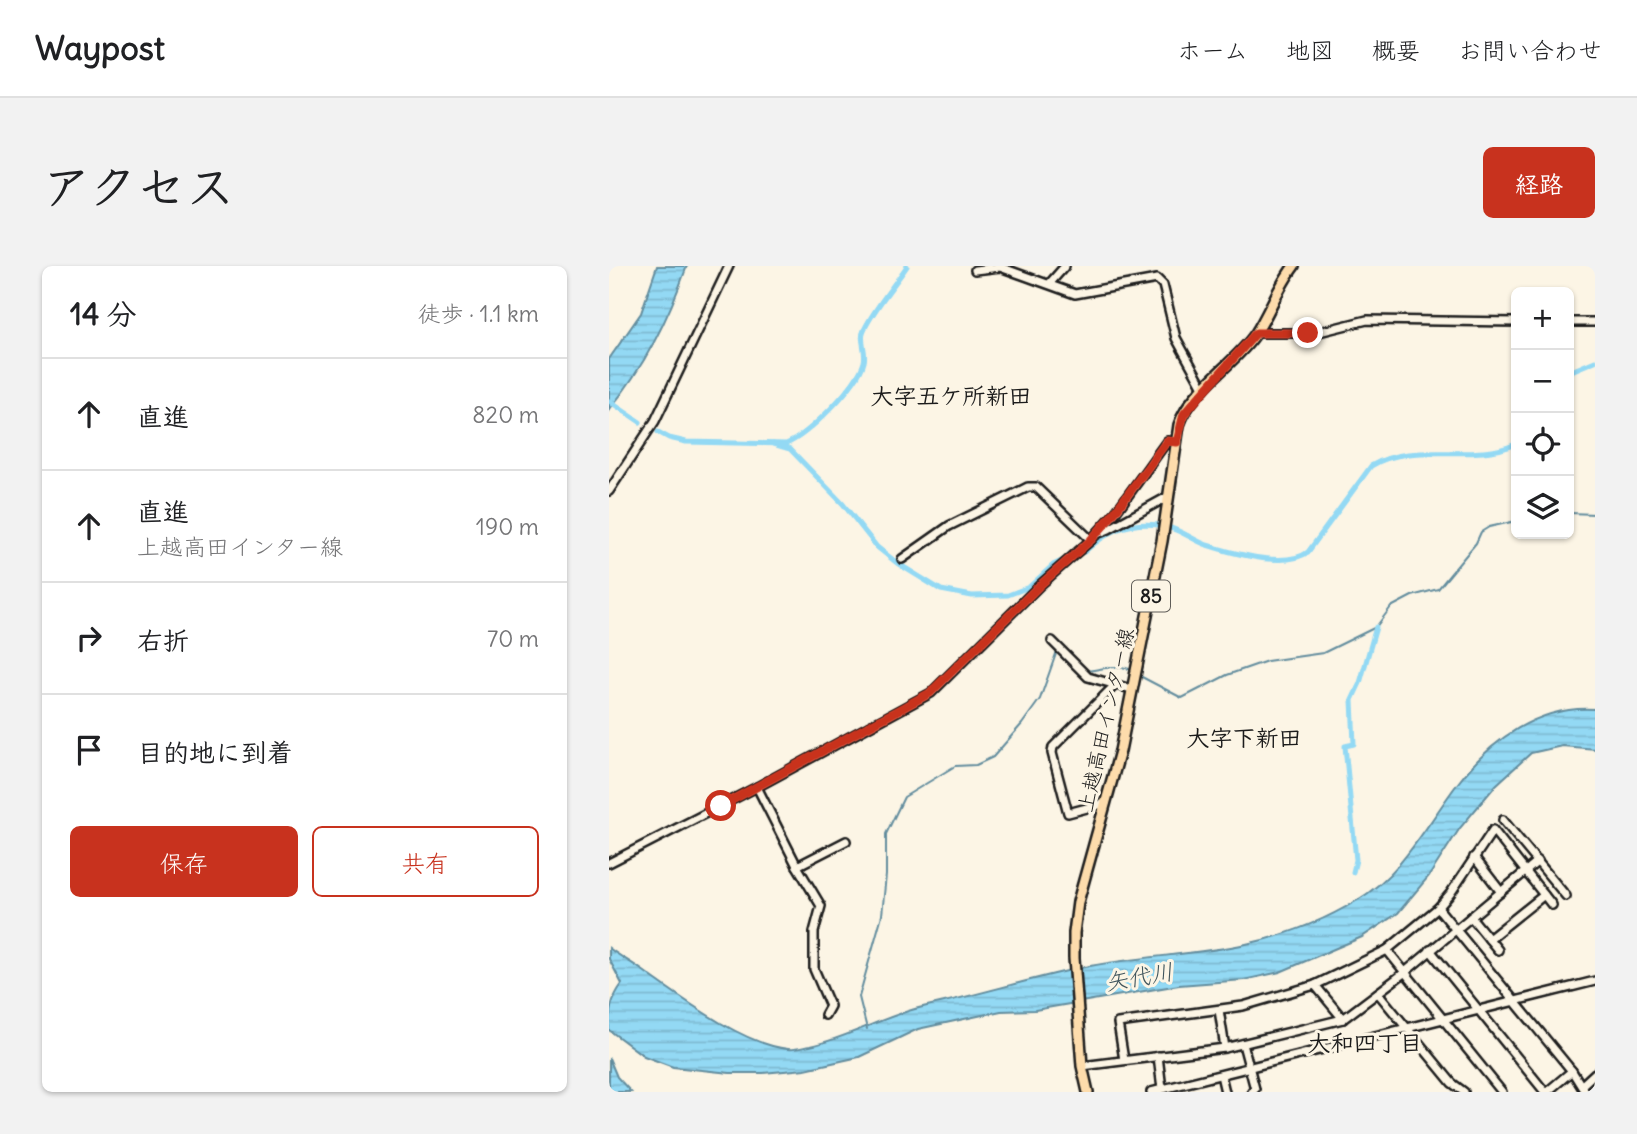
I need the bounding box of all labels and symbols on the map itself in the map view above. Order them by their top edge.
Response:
route end [1292,317,1323,348]
district label: 大字五ケ所新田 [871,381,1032,410]
road number: 85 [1132,580,1170,612]
street label: 上越高田インター線 [1071,625,1140,815]
district label: 大字下新田 [1187,723,1302,752]
route start [705,790,736,821]
water label: 矢代川 [1102,956,1175,997]
district label: 大和四丁目 [1308,1028,1423,1057]

